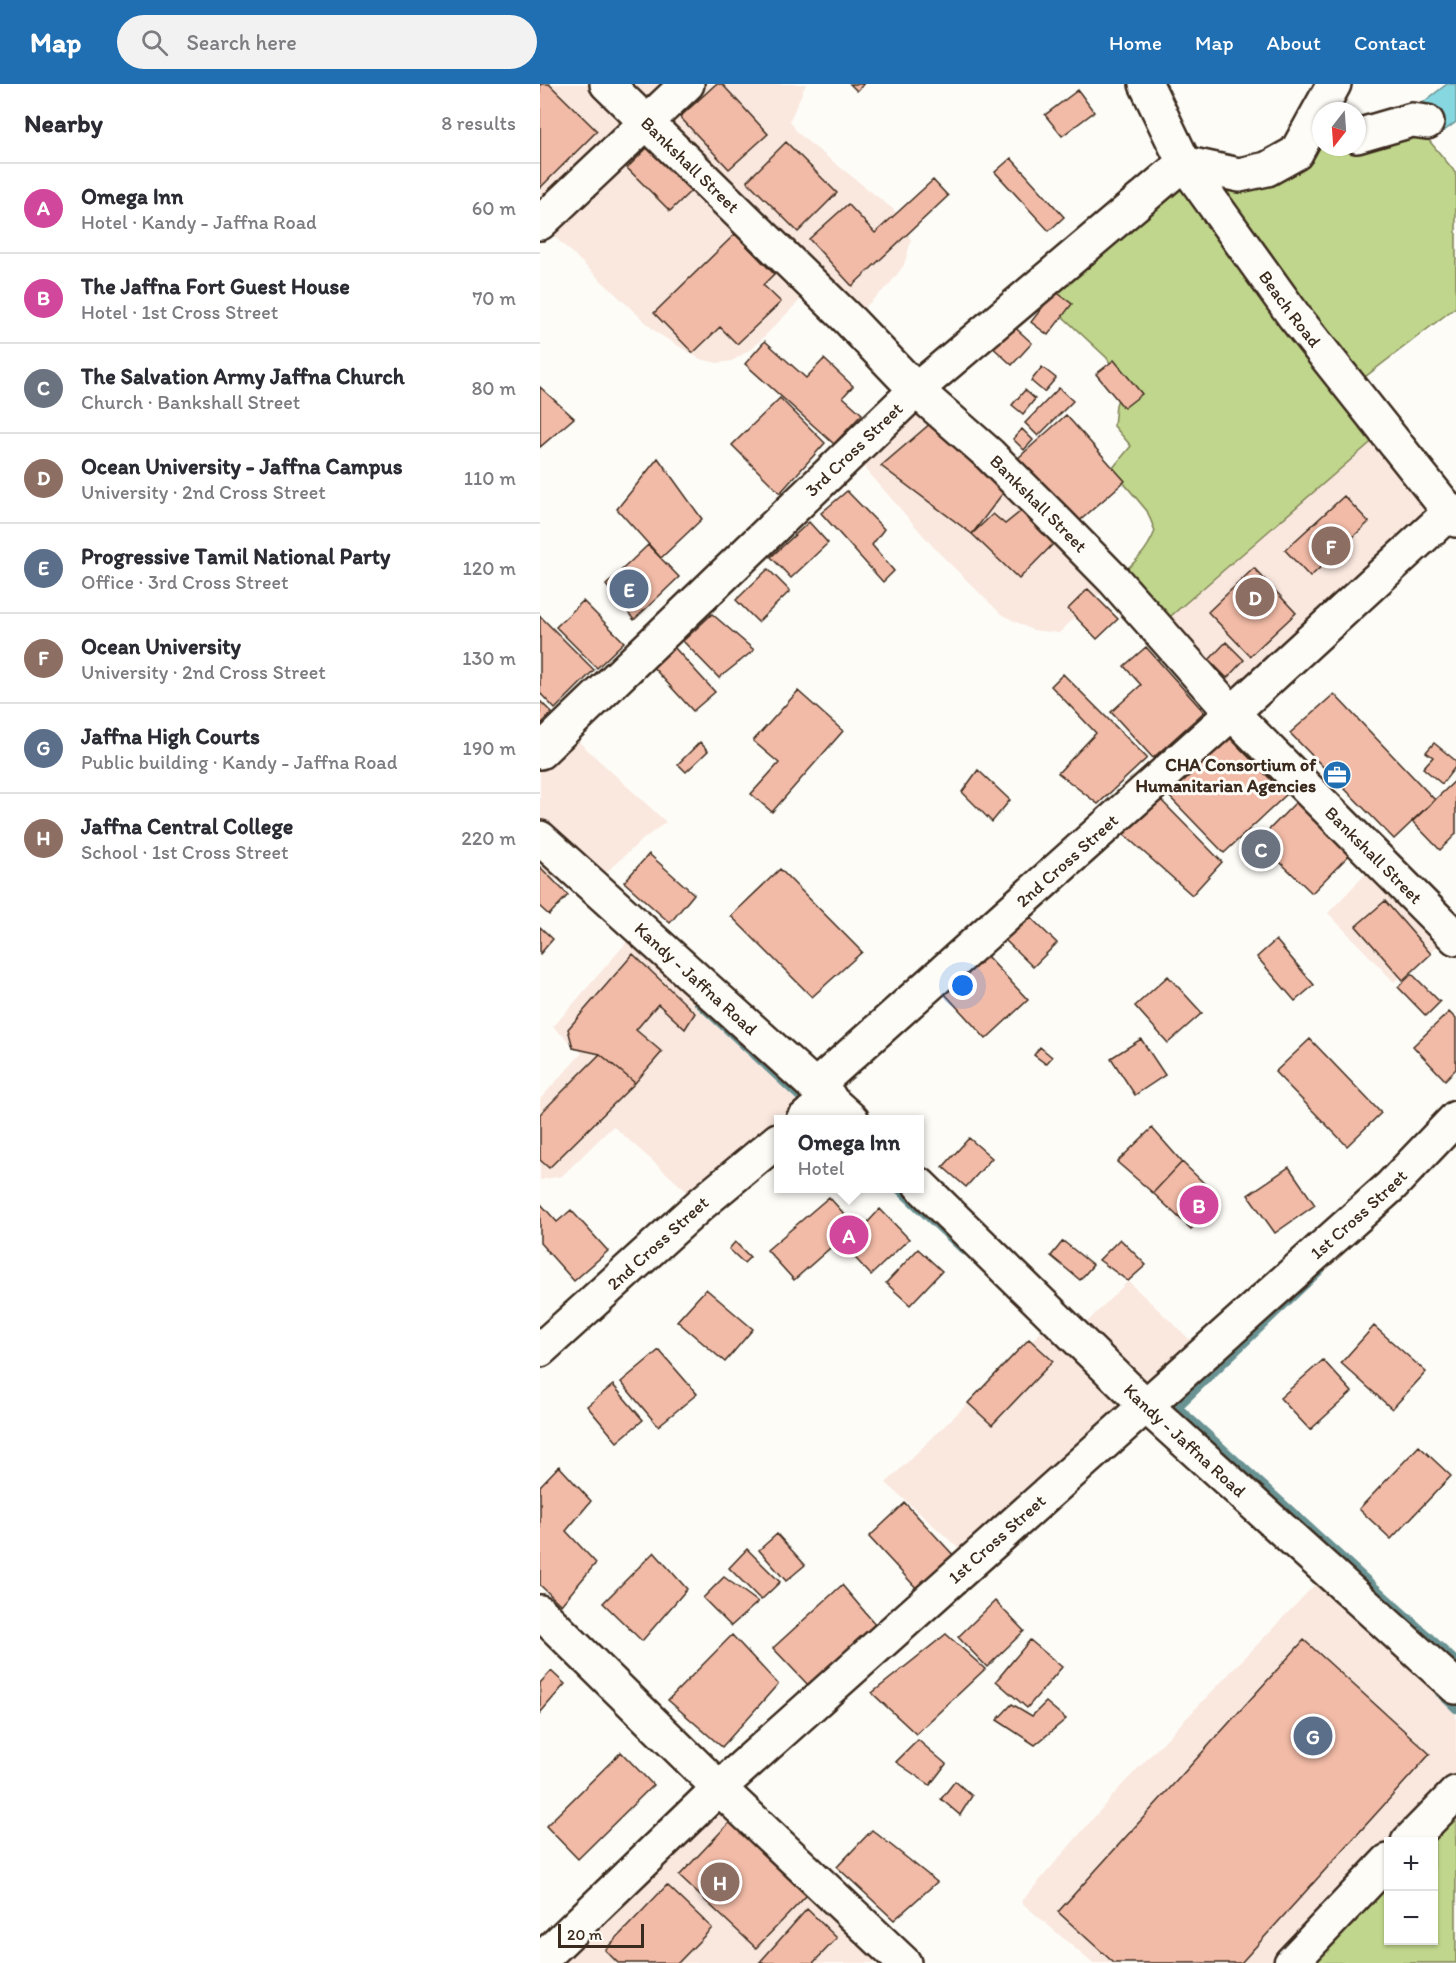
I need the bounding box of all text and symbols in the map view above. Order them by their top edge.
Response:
search box [117,15,537,69]
text: Map [30,25,81,59]
icon: search [138,26,171,59]
text: Search here [186,29,297,56]
text: Home [1109,30,1162,55]
text: Map [1195,30,1234,55]
text: About [1267,30,1321,55]
text: Contact [1354,30,1426,55]
north arrow [1312,102,1366,156]
text: Nearby [24,107,103,139]
text: 8 results [441,111,516,135]
street label: Bankshall Street [636,112,744,218]
text: Omega Inn [81,183,184,210]
text: A [37,196,50,220]
text: 60 m [472,196,516,220]
text: Hotel · Kandy - Jaffna Road [81,210,317,234]
street label: Beach Road [1254,266,1326,352]
text: The Jaffna Fort Guest House [81,273,350,300]
text: B [37,286,50,310]
text: 70 m [472,286,516,310]
text: Hotel · 1st Cross Street [81,300,278,324]
text: The Salvation Army Jaffna Church [81,363,405,390]
text: C [37,376,50,400]
text: 80 m [471,376,516,400]
text: Church · Bankshall Street [81,390,300,414]
street label: 3rd Cross Street [801,398,908,501]
street label: Bankshall Street [985,450,1092,557]
text: Ocean University - Jaffna Campus [81,453,402,480]
text: D [37,466,50,490]
text: 110 m [464,466,516,490]
text: University · 2nd Cross Street [81,480,326,504]
pin: F [1312,524,1350,568]
text: Progressive Tamil National Party [81,543,390,570]
text: E [38,556,49,580]
text: 120 m [463,556,516,580]
pin: E [610,566,649,612]
text: Office · 3rd Cross Street [81,570,289,594]
pin: D [1236,574,1274,620]
text: Ocean University [81,633,241,660]
text: F [38,646,49,670]
text: 130 m [462,646,516,670]
text: University · 2nd Cross Street [81,660,326,684]
text: Jaffna High Courts [81,723,260,750]
text: G [37,736,50,760]
text: 190 m [463,736,516,760]
text: Public building · Kandy - Jaffna Road [81,750,397,774]
place label: CHA Consortium of Humanitarian Agencies [1135,754,1317,797]
office icon: CHA Consortium of Humanitarian Agencies [1321,759,1353,791]
street label: Bankshall Street [1320,802,1427,909]
street label: 2nd Cross Street [1012,809,1123,912]
text: Jaffna Central College [81,813,293,840]
text: H [37,826,50,850]
text: 220 m [461,826,516,850]
pin: C [1242,826,1280,872]
text: School · 1st Cross Street [81,840,288,864]
street label: Kandy - Jaffna Road [630,918,762,1040]
your location [948,971,977,1000]
popup [774,1115,924,1193]
text: Omega Inn [798,1129,900,1156]
text: Hotel [798,1156,844,1180]
street label: 1st Cross Street [1306,1165,1412,1264]
pin: B [1180,1182,1218,1228]
street label: 2nd Cross Street [602,1191,713,1295]
pin: A [830,1212,868,1258]
street label: Kandy - Jaffna Road [1119,1379,1251,1502]
street label: 1st Cross Street [944,1490,1050,1588]
pin: G [1294,1714,1332,1758]
map controls [1384,1837,1438,1945]
button: + [1384,1837,1438,1891]
pin: H [700,1860,740,1904]
button: − [1384,1891,1438,1945]
scale bar [558,1921,644,1948]
text: 20 m [567,1925,602,1944]

